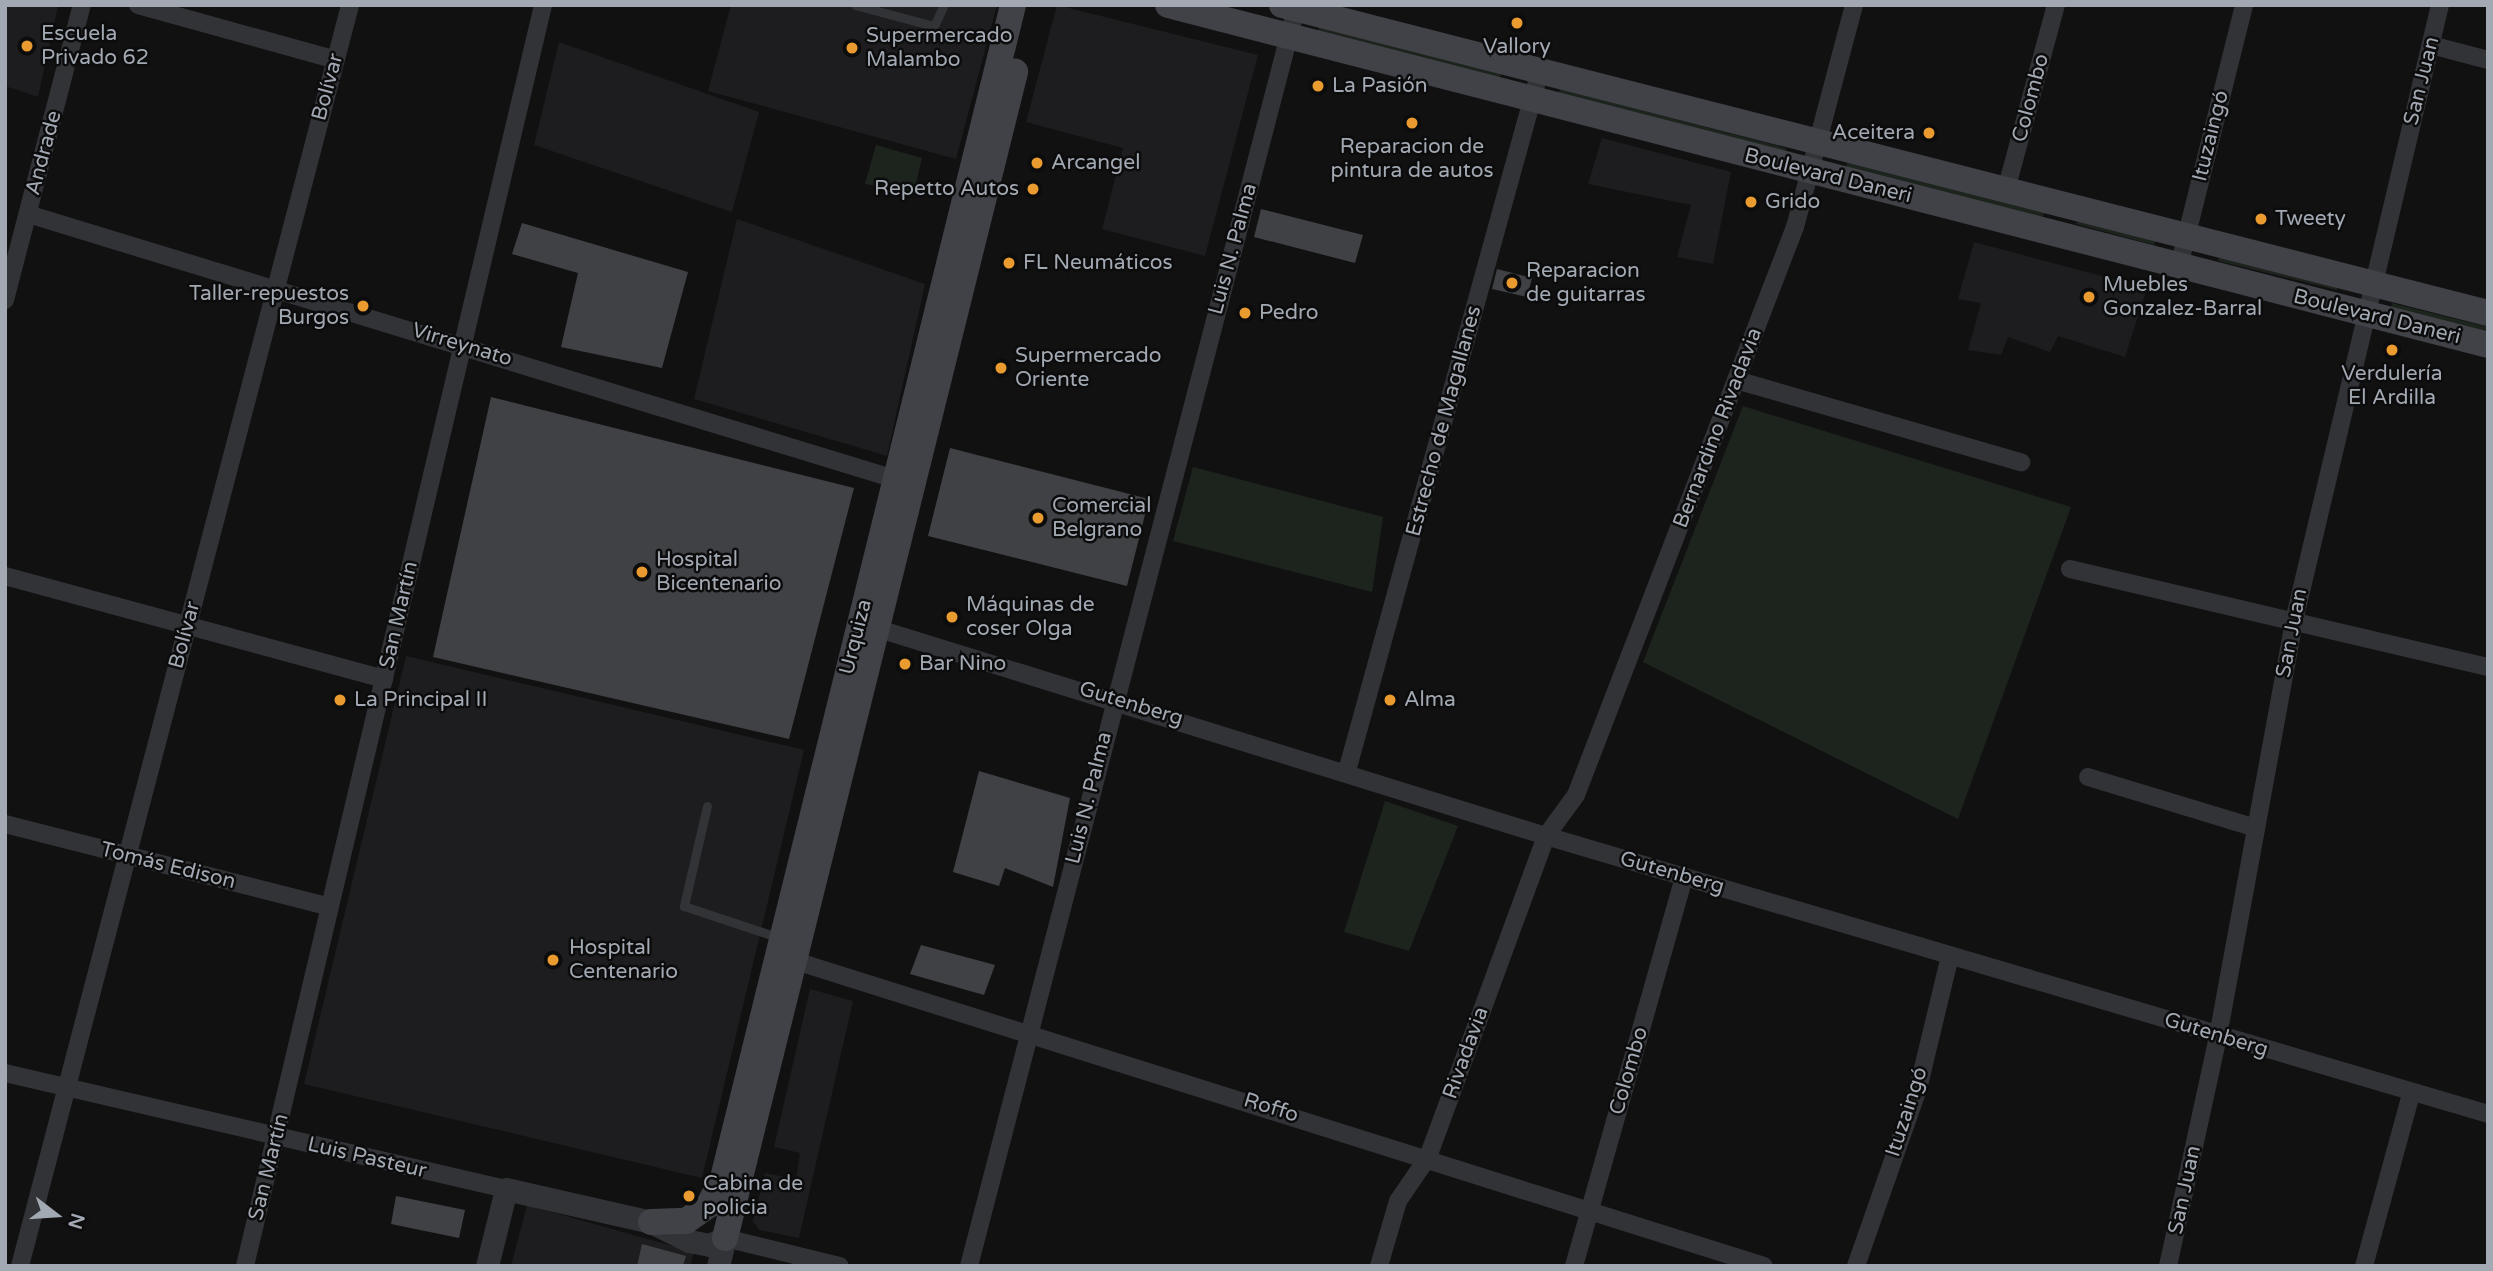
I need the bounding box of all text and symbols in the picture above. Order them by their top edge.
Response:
marker: Vallory [1509,15,1525,31]
place label: Escuela Privado 62 [41,21,149,71]
place label: Supermercado Malambo [866,23,1013,73]
place label: Vallory [1483,34,1551,60]
street label: San Juan [2399,34,2445,128]
marker: Escuela Privado 62 [19,38,35,54]
marker: Supermercado Malambo [844,40,860,56]
street label: Bolívar [307,51,349,123]
street label: Colombo [2007,51,2055,145]
place label: La Pasión [1332,73,1428,99]
marker: La Pasión [1310,78,1326,94]
street label: Ituzaingó [2188,88,2234,184]
street label: Andrade [21,108,67,198]
marker: Reparacion de pintura de autos [1404,115,1420,131]
place label: Aceitera [1832,120,1915,146]
marker: Aceitera [1921,125,1937,141]
place label: Reparacion de pintura de autos [1331,134,1493,184]
street label: Boulevard Daneri [1742,143,1914,209]
place label: Arcangel [1051,150,1140,176]
marker: Arcangel [1029,155,1045,171]
place label: Repetto Autos [874,176,1019,202]
street label: Luis N. Palma [1203,180,1263,318]
marker: Repetto Autos [1025,181,1041,197]
place label: Grido [1765,189,1820,215]
marker: Grido [1743,194,1759,210]
place label: Tweety [2275,206,2346,232]
marker: Tweety [2253,211,2269,227]
place label: FL Neumáticos [1023,250,1173,276]
marker: FL Neumáticos [1001,255,1017,271]
place label: Reparacion de guitarras [1526,258,1646,308]
place label: Muebles Gonzalez-Barral [2103,272,2262,322]
marker: Reparacion de guitarras [1504,275,1520,291]
place label: Taller-repuestos Burgos [189,281,349,331]
street label: Boulevard Daneri [2291,284,2463,350]
marker: Muebles Gonzalez-Barral [2081,289,2097,305]
marker: Taller-repuestos Burgos [355,298,371,314]
place label: Pedro [1259,300,1318,326]
street label: Estrecho de Magallanes [1401,303,1487,539]
marker: Pedro [1237,305,1253,321]
street label: Virreynato [409,318,515,372]
street label: Bernardino Rivadavia [1668,324,1768,532]
marker: Verdulería El Ardilla [2384,342,2400,358]
place label: Supermercado Oriente [1015,343,1162,393]
marker: Supermercado Oriente [993,360,1009,376]
place label: Verdulería El Ardilla [2341,361,2443,411]
place label: Comercial Belgrano [1052,493,1151,543]
marker: Comercial Belgrano [1030,510,1046,526]
place label: Hospital Bicentenario [656,547,782,597]
street label: San Martín [374,559,424,671]
marker: Hospital Bicentenario [634,564,650,580]
street label: San Juan [2271,586,2313,680]
place label: Máquinas de coser Olga [966,592,1095,642]
street label: Urquiza [834,597,878,677]
street label: Bolívar [164,599,206,671]
marker: Máquinas de coser Olga [944,609,960,625]
place label: Bar Nino [919,651,1006,677]
marker: Bar Nino [897,656,913,672]
street label: Gutenberg [1076,676,1186,732]
place label: La Principal II [354,687,487,713]
place label: Alma [1404,687,1456,713]
marker: La Principal II [332,692,348,708]
marker: Alma [1382,692,1398,708]
street label: Luis N. Palma [1060,729,1118,867]
street label: Tomás Edison [98,837,238,895]
street label: Gutenberg [1617,846,1727,900]
place label: Hospital Centenario [569,935,678,985]
marker: Hospital Centenario [543,950,563,970]
street label: Rivadavia [1438,1004,1494,1102]
street label: Gutenberg [2161,1007,2271,1063]
street label: Colombo [1604,1024,1654,1118]
street label: Ituzaingó [1881,1064,1933,1160]
street label: Roffo [1241,1088,1301,1128]
street label: San Martín [244,1111,294,1223]
street label: Luis Pasteur [305,1132,429,1184]
street label: San Juan [2163,1143,2207,1237]
place label: Cabina de policia [703,1171,803,1221]
north arrow [21,1180,91,1250]
marker: Cabina de policia [681,1188,697,1204]
text: N [63,1211,89,1232]

